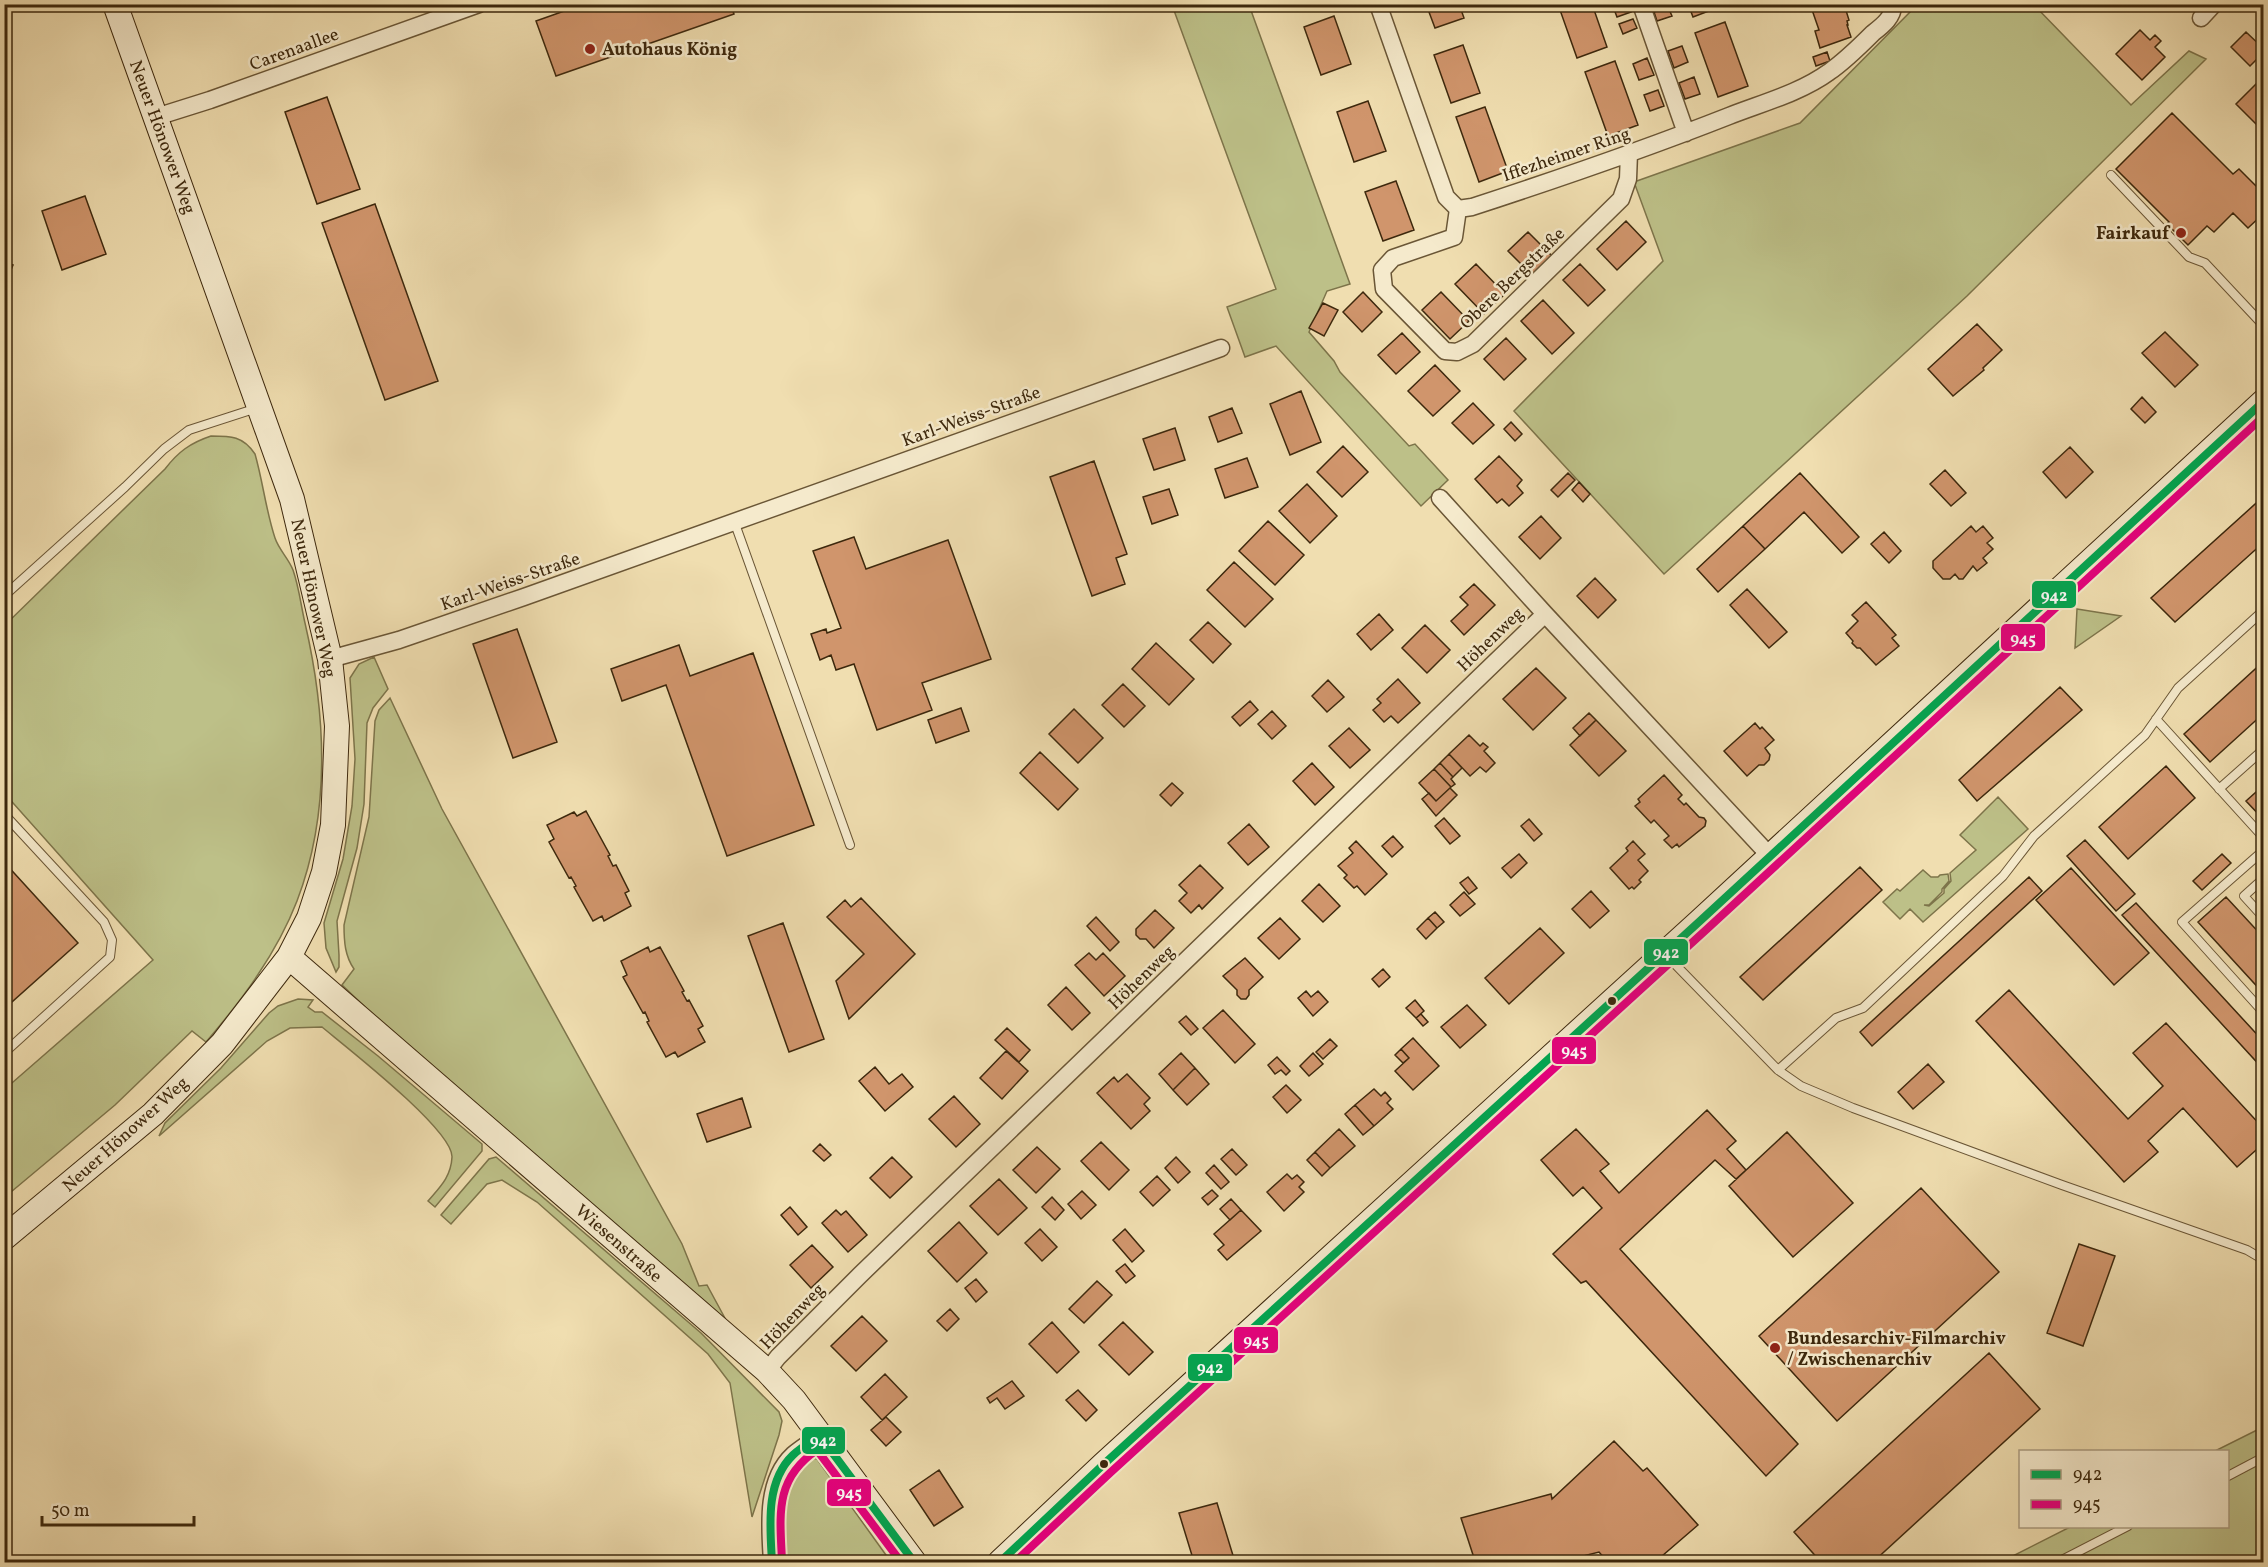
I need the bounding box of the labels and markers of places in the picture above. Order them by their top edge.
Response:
place label: Autohaus König [602,38,737,63]
marker: Autohaus König [583,42,597,56]
place label: Fairkauf [2096,222,2171,247]
marker: Fairkauf [2174,226,2188,240]
unlabelled marker [1606,995,1618,1007]
place label: Bundesarchiv-Filmarchiv / Zwischenarchiv [1787,1327,2006,1373]
marker: Bundesarchiv-Filmarchiv / Zwischenarchiv [1768,1341,1782,1355]
unlabelled marker [1098,1458,1110,1470]

